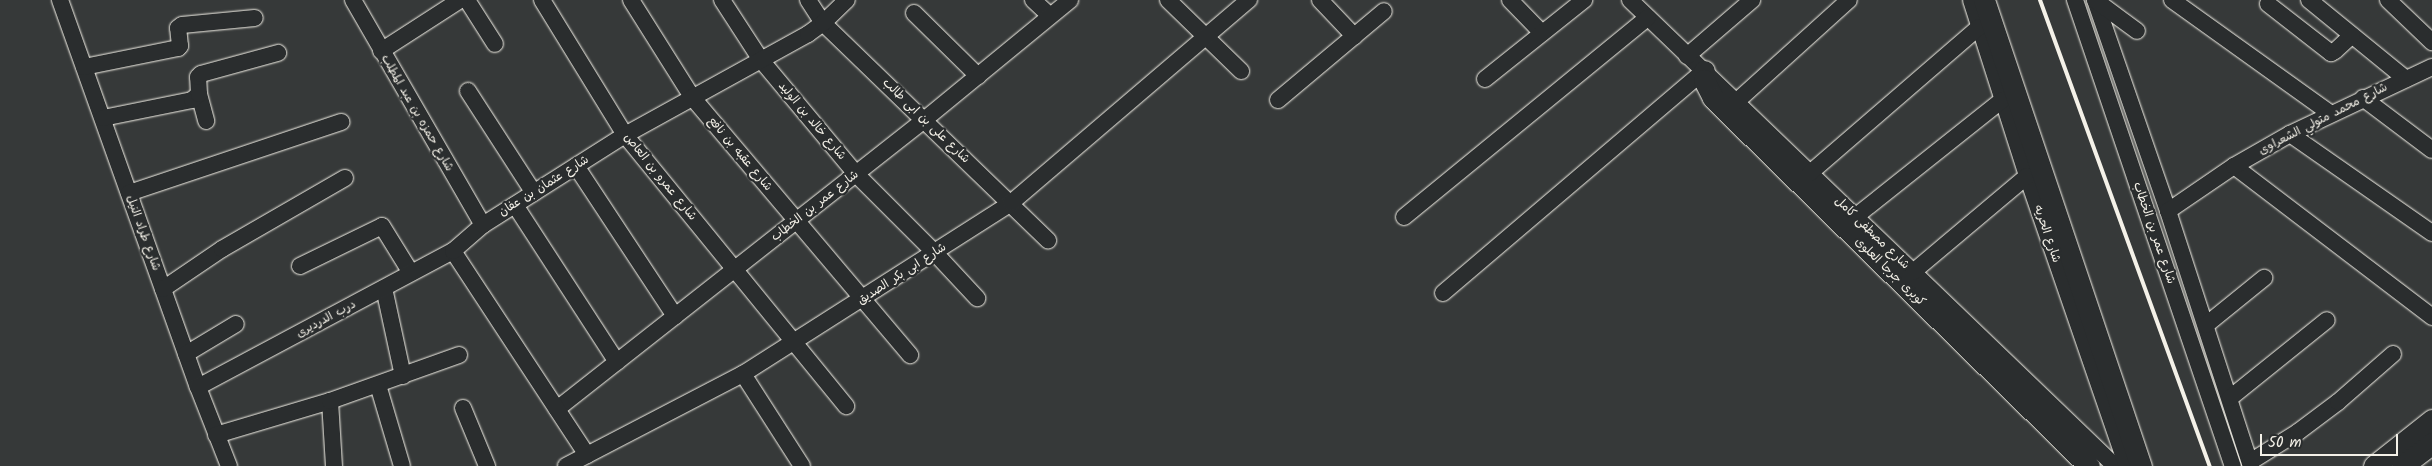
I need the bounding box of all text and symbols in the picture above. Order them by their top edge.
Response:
street label: شارع حمزه بن عبد المطلب [378,52,456,174]
street label: شارع على بن ابى طالب [879,76,973,166]
street label: شارع خالد بن الوليد [775,79,849,163]
street label: شارع محمد متولي الشعراوى [2256,80,2390,158]
street label: شارع عقبه بن نافع [705,114,775,194]
street label: شارع عمرو بن العاص [620,131,700,223]
street label: شارع عثمان بن عفان [496,153,592,219]
street label: شارع عمر بن الخطاب [768,167,862,245]
street label: شارع عمر بن الخطاب [2130,180,2178,286]
street label: شارع طراد النيل [123,193,163,273]
street label: شارع مصطفى كامل [1832,194,1912,272]
street label: شارع الحريه [2030,203,2064,265]
street label: كوبرى جرجا العلوى [1852,235,1928,309]
street label: شارع ابى بكر الصديق [855,240,949,308]
street label: درب الدرديرى [294,297,358,341]
scale bar [2262,424,2400,456]
text: 50 m [2268,431,2302,455]

